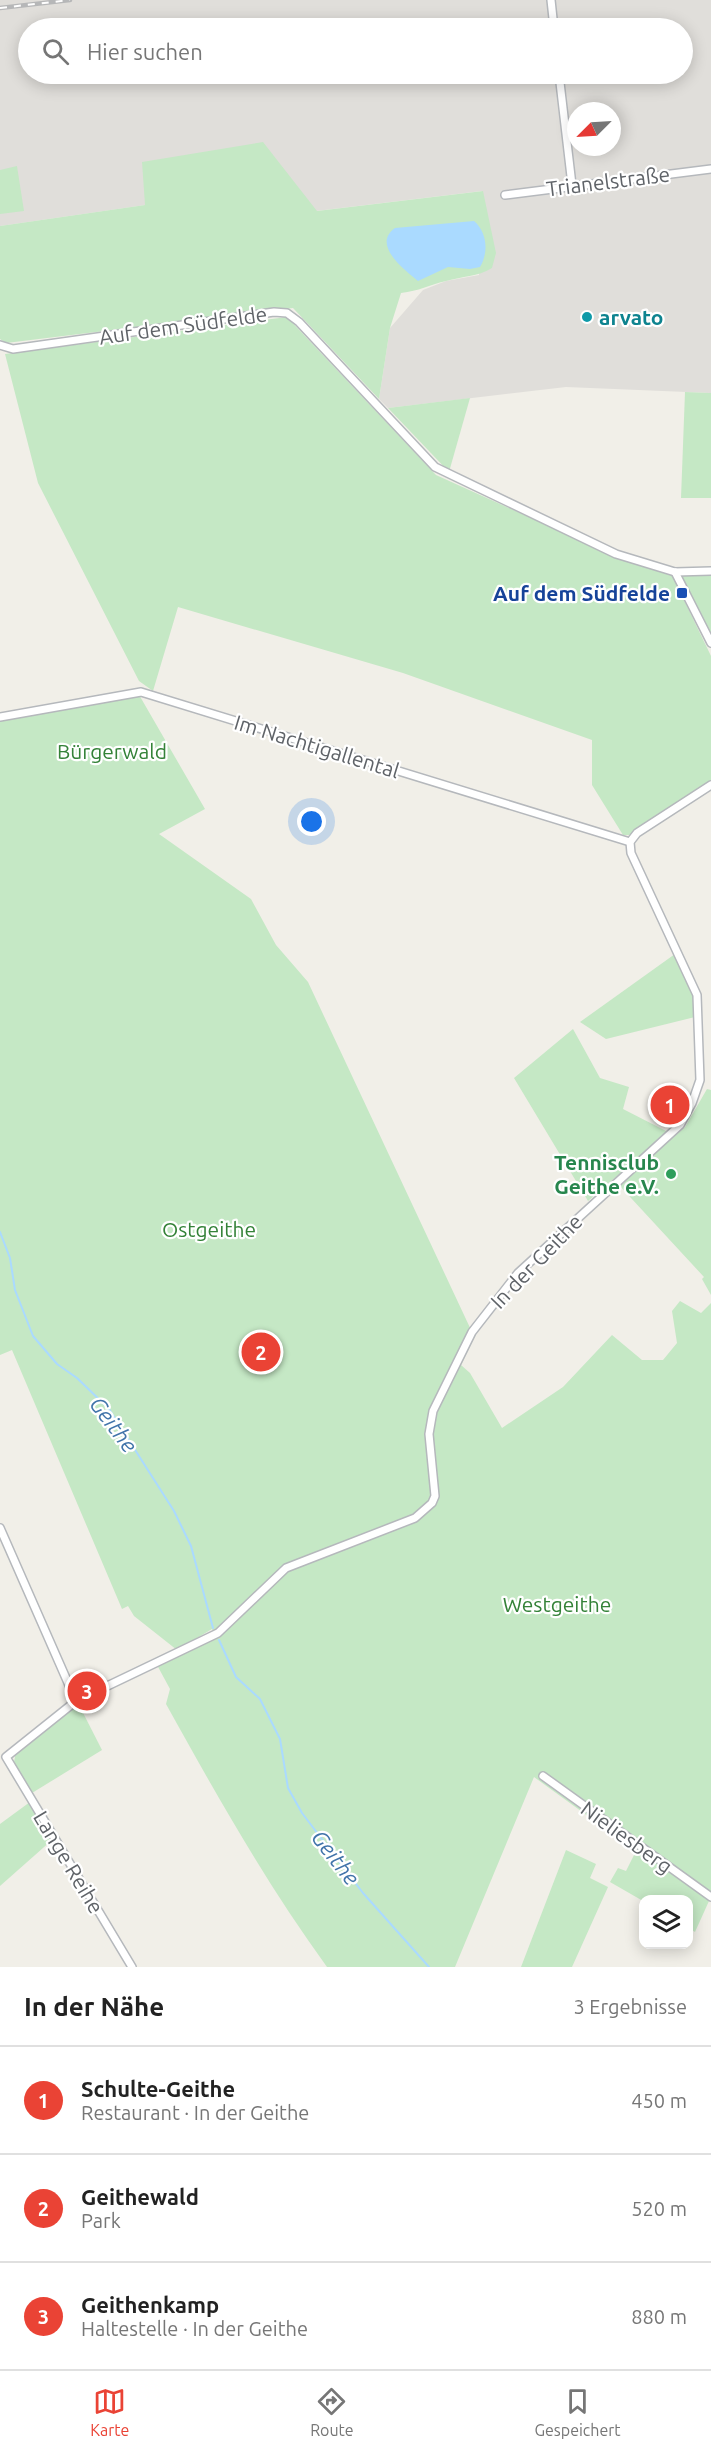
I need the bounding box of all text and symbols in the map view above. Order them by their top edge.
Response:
search box [18,18,693,84]
icon: search [39,35,72,68]
text: Hier suchen [87,39,203,64]
north arrow [567,102,621,156]
street label: Trianelstraße [545,162,671,200]
street label: Auf dem Südfelde [97,301,269,349]
place label: arvato [599,305,663,329]
marker: arvato [580,310,594,324]
place label: Auf dem Südfelde [493,581,670,605]
marker: Auf dem Südfelde [675,586,689,600]
street label: Im Nachtigallental [232,710,402,782]
park label: Bürgerwald [57,739,167,763]
your location [297,807,326,836]
pin: 1 [650,1082,690,1128]
place label: Tennisclub Geithe e.V. [554,1150,659,1198]
marker: Tennisclub Geithe e.V. [664,1167,678,1181]
street label: In der Geithe [485,1209,587,1313]
park label: Ostgeithe [162,1217,256,1241]
pin: 2 [242,1330,280,1374]
water label: Geithe [85,1391,143,1457]
park label: Westgeithe [503,1592,611,1616]
pin: 3 [68,1668,106,1714]
street label: Nieliesberg [577,1796,677,1878]
street label: Lange Reihe [29,1806,109,1918]
water label: Geithe [307,1825,365,1889]
map controls [639,1895,693,1949]
button: layers [639,1895,693,1949]
text: In der Nähe [24,1992,164,2021]
text: 3 Ergebnisse [573,1995,687,2018]
text: Schulte-Geithe [81,2076,235,2101]
text: 1 [38,2089,49,2112]
text: 450 m [631,2089,687,2112]
text: Restaurant · In der Geithe [81,2101,309,2124]
text: Geithewald [81,2184,199,2209]
text: 2 [38,2197,49,2220]
text: 520 m [631,2197,687,2220]
text: Park [81,2209,121,2232]
text: Geithenkamp [81,2292,219,2317]
text: 3 [38,2305,49,2328]
text: 880 m [631,2305,687,2328]
text: Haltestelle · In der Geithe [81,2317,308,2340]
tab: Karte [90,2385,129,2439]
tab: Route [310,2385,354,2439]
tab: Gespeichert [534,2385,621,2439]

